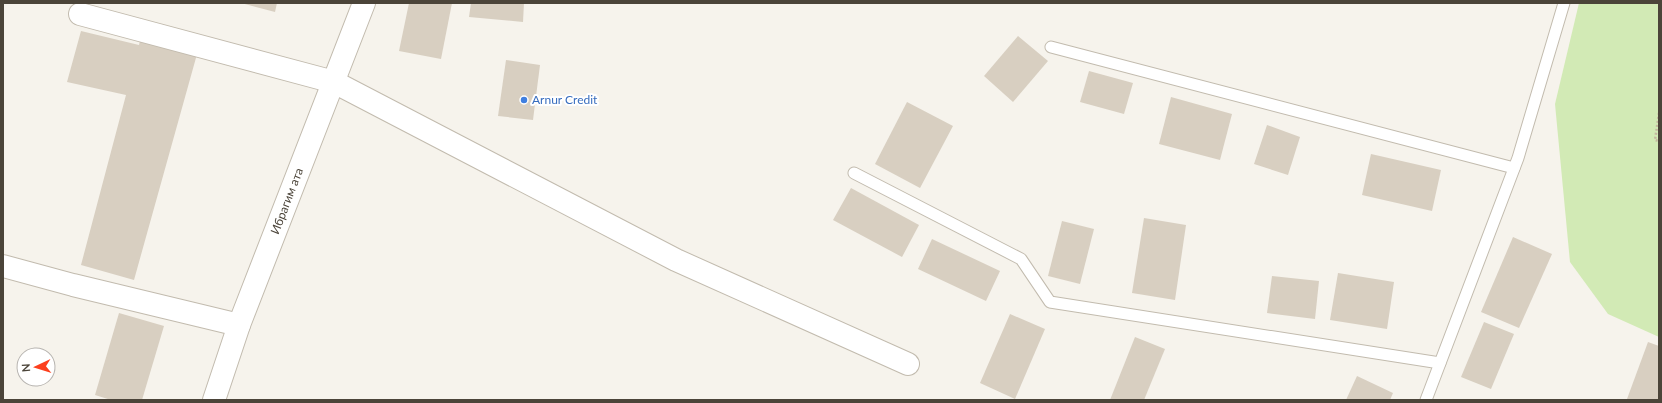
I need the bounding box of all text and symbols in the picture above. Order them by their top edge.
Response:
place label: Arnur Credit [532,92,598,107]
marker: Arnur Credit [519,95,529,105]
street label: Ибрагим ата [267,166,306,236]
north arrow [16,347,56,387]
text: N [19,363,32,372]

